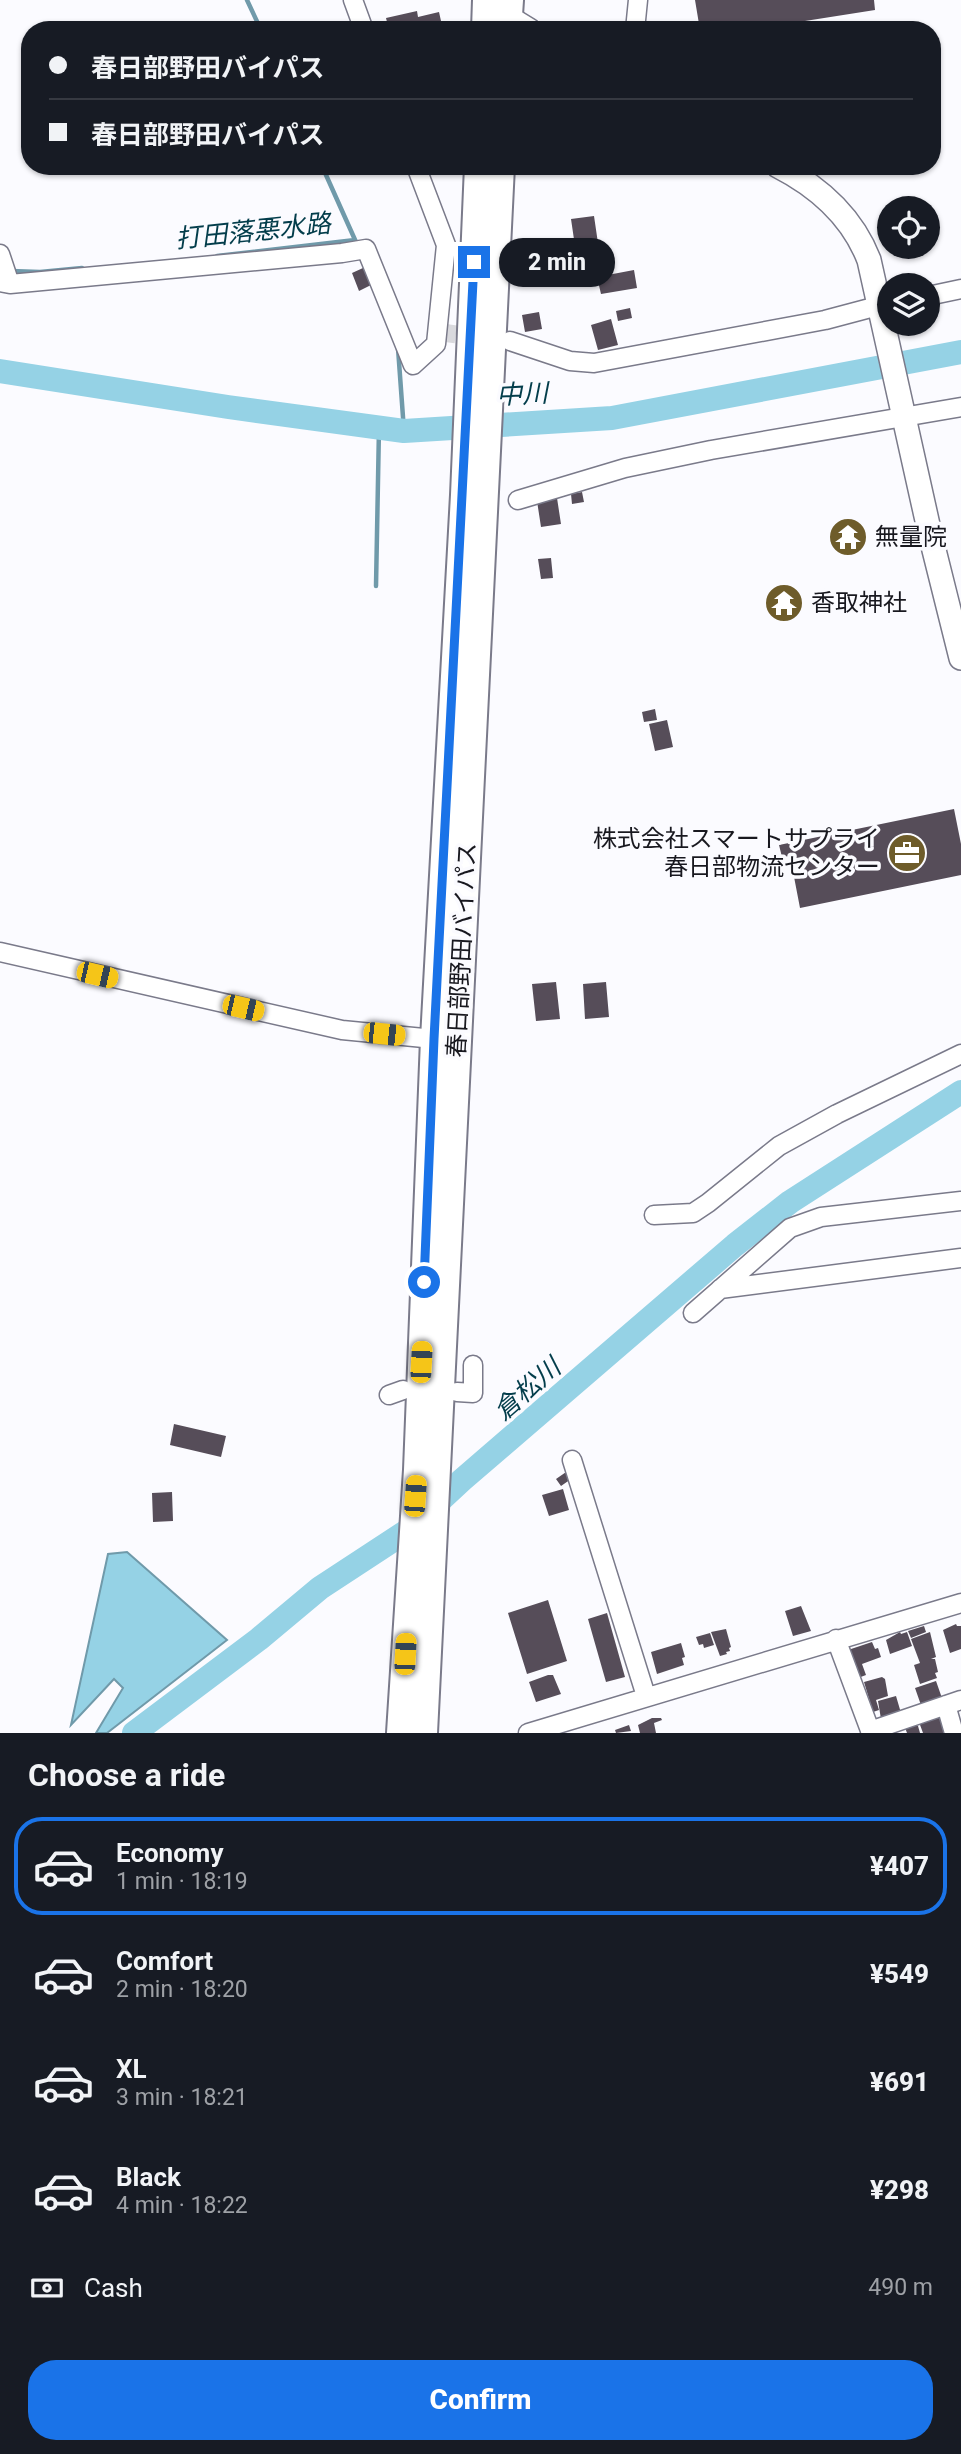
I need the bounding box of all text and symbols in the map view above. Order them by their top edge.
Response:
text: 春日部野田バイパス [91,53,324,83]
text: 春日部野田バイパス [91,120,324,150]
map controls [877,196,940,336]
button: locate [877,196,940,259]
water label: 打田落悪水路 [174,208,334,254]
callout: 2 min [498,238,614,286]
route end [458,246,490,278]
text: 2 min [528,249,586,276]
button: layers [877,273,940,336]
water label: 中川 [495,378,552,410]
temple icon: 無量院 [827,516,869,558]
place label: 無量院 [875,523,947,551]
temple icon: 香取神社 [763,582,805,624]
place label: 香取神社 [811,589,907,617]
place label: 株式会社スマートサプライ 春日部物流センター [593,825,880,881]
office icon: 株式会社スマートサプライ 春日部物流センター [886,832,928,874]
street label: 春日部野田バイパス [442,842,482,1058]
car [75,960,120,990]
car [221,993,266,1023]
car [363,1021,406,1047]
route start [408,1266,440,1298]
car [410,1340,433,1384]
water label: 倉松川 [488,1350,569,1426]
car [404,1474,427,1518]
car [394,1632,417,1676]
text: Choose a ride [28,1756,225,1794]
icon: car [32,1835,95,1898]
text: Economy [116,1838,223,1868]
text: ¥407 [870,1851,929,1881]
text: 1 min · 18:19 [116,1868,248,1895]
icon: car [32,1943,95,2006]
text: Comfort [116,1946,213,1976]
text: ¥549 [870,1959,929,1989]
text: 2 min · 18:20 [116,1976,248,2003]
icon: car [32,2051,95,2114]
text: XL [116,2054,147,2084]
text: ¥691 [870,2067,929,2097]
text: 3 min · 18:21 [116,2084,248,2111]
icon: car [32,2159,95,2222]
text: Black [116,2162,181,2192]
text: ¥298 [870,2175,929,2205]
text: 4 min · 18:22 [116,2192,248,2219]
icon: cash [28,2269,66,2307]
text: Cash [84,2273,143,2303]
text: 490 m [868,2274,933,2301]
button: Confirm [28,2360,933,2440]

